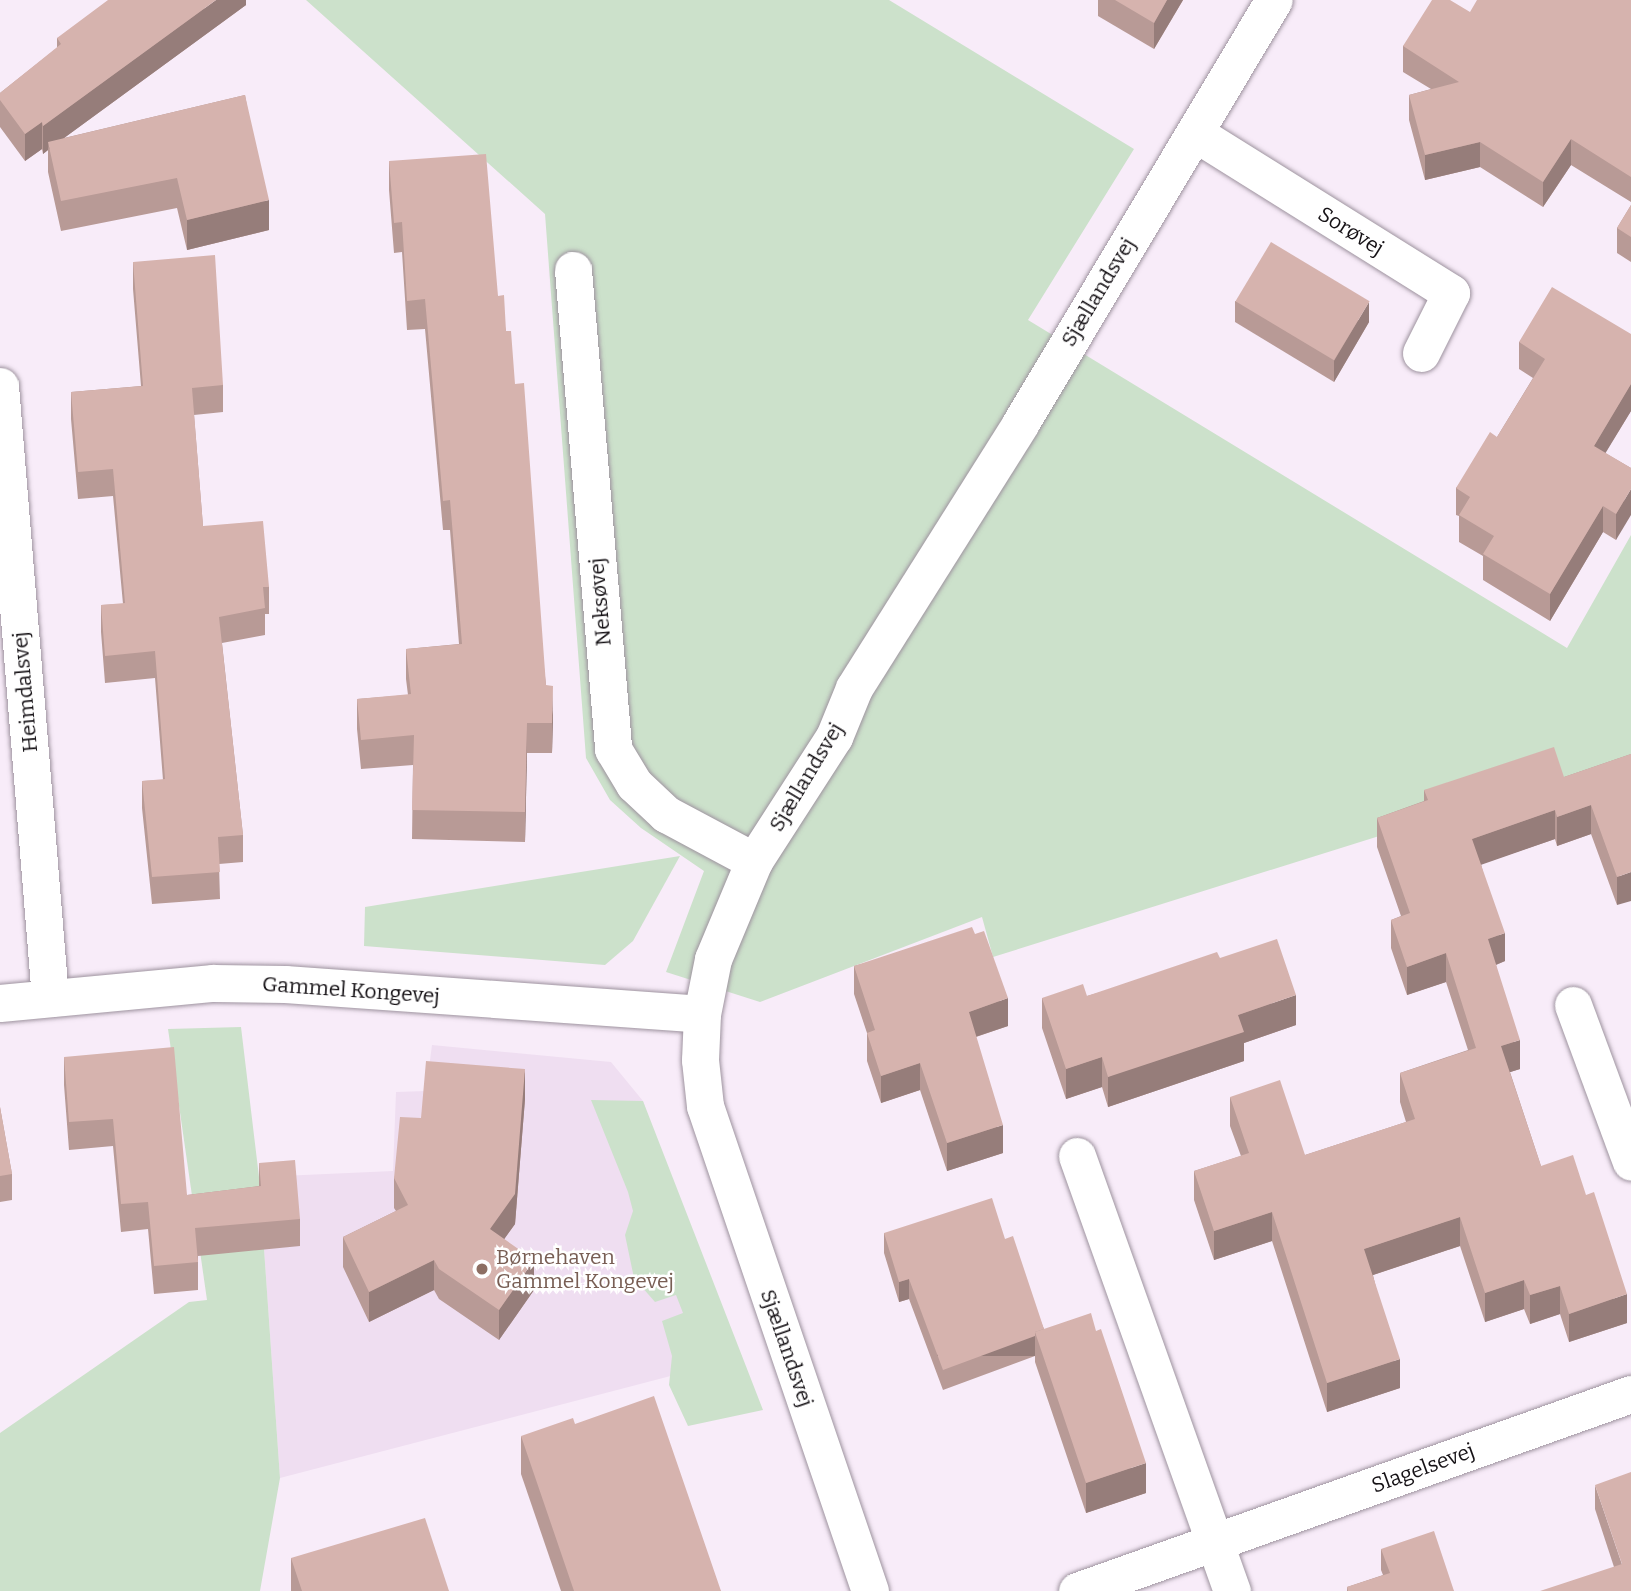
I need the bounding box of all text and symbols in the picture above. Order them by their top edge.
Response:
street label: Sorøvej [1314,201,1388,261]
street label: Sjællandsvej [1056,233,1140,351]
street label: Neksøvej [584,557,616,647]
street label: Heimdalsvej [7,631,43,753]
street label: Sjællandsvej [764,718,848,836]
street label: Gammel Kongevej [261,971,441,1009]
place label: Børnehaven Gammel Kongevej [496,1244,674,1294]
marker: Børnehaven Gammel Kongevej [474,1261,490,1277]
street label: Sjællandsvej [755,1286,819,1410]
street label: Slagelsevej [1368,1438,1478,1498]

